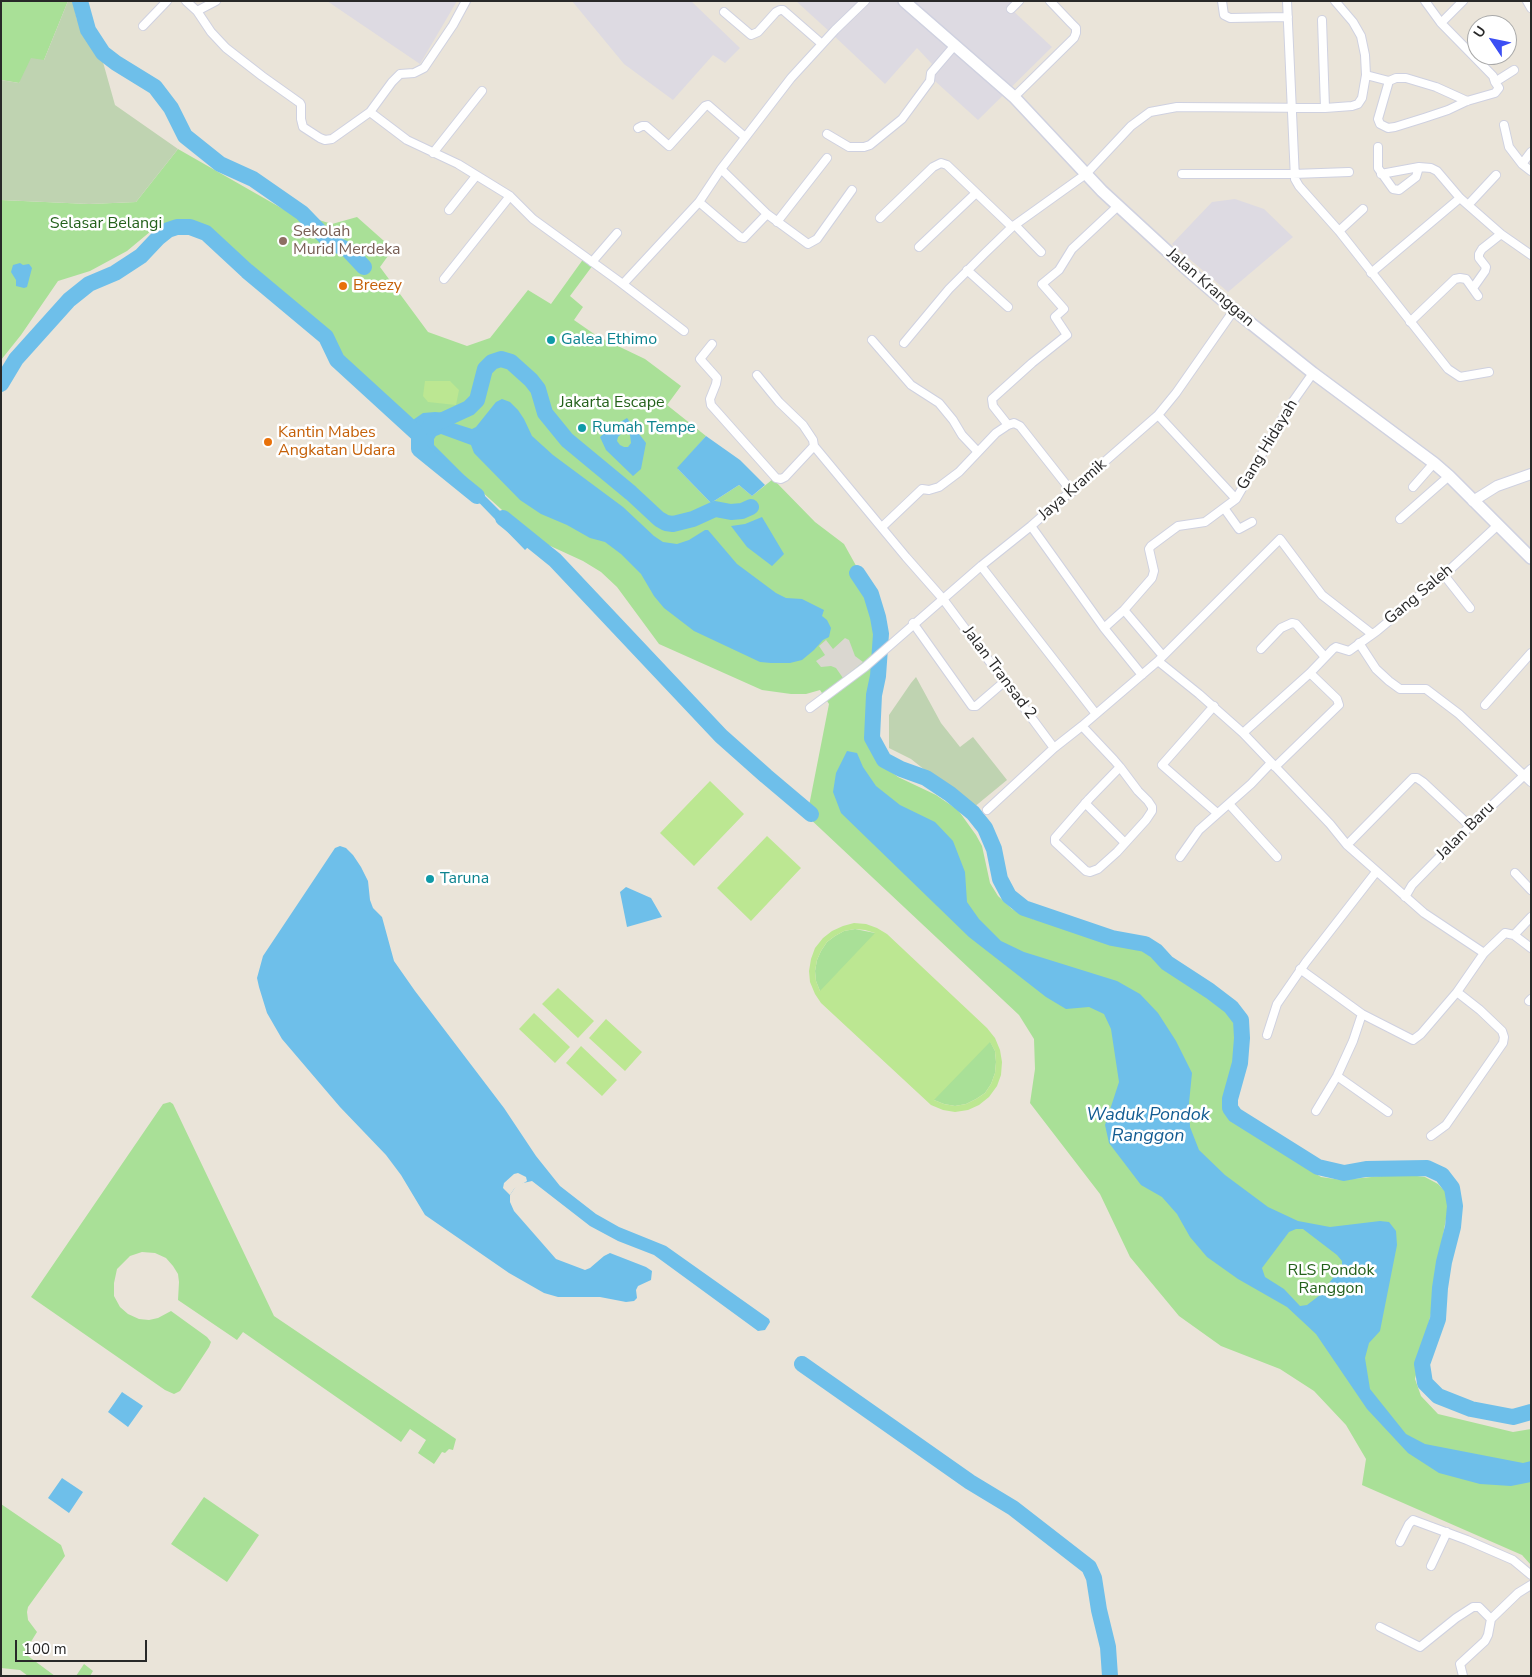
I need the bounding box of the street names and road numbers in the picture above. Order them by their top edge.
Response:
street label: Jalan Kranggan [1162,245,1258,331]
street label: Gang Hidayah [1234,396,1302,494]
street label: Jaya Kramik [1035,455,1111,525]
street label: Gang Saleh [1381,561,1457,629]
street label: Jalan Transad 2 [958,623,1040,723]
street label: Jalan Baru [1433,798,1499,864]

